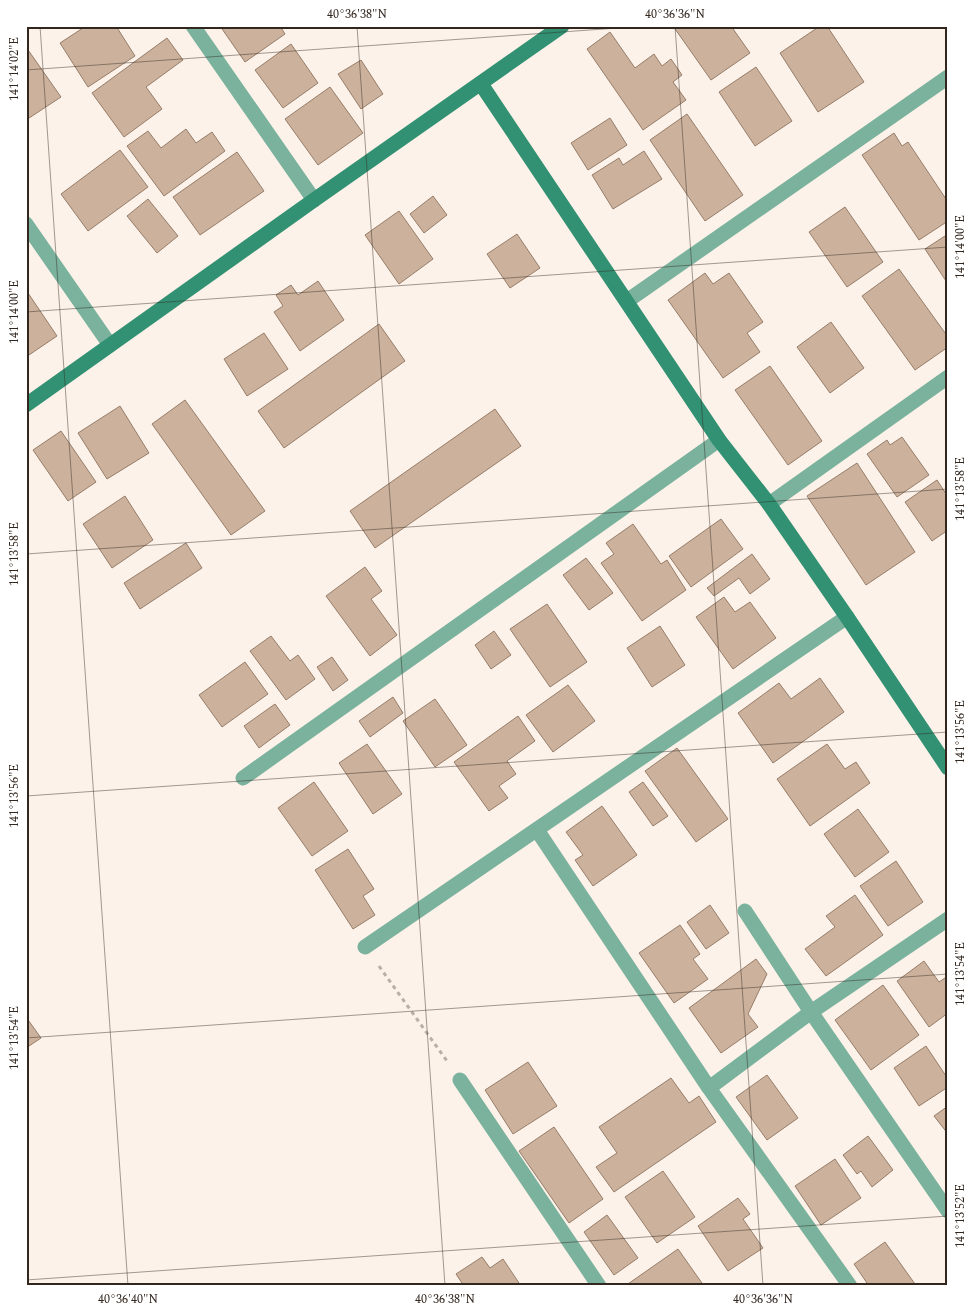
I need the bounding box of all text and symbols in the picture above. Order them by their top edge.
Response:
text: 40°36'38"N [327,5,387,24]
text: 40°36'36"N [645,5,705,24]
text: 141°14'02"E [5,37,24,101]
text: 141°14'00"E [951,215,970,279]
text: 141°14'00"E [5,280,24,344]
text: 141°13'58"E [951,457,970,521]
text: 141°13'58"E [5,522,24,586]
text: 141°13'56"E [951,700,970,764]
text: 141°13'56"E [5,764,24,828]
text: 141°13'54"E [951,942,970,1006]
text: 141°13'54"E [5,1006,24,1070]
text: 141°13'52"E [951,1184,970,1248]
text: 40°36'40"N [98,1290,158,1309]
text: 40°36'38"N [415,1290,475,1309]
text: 40°36'36"N [733,1290,793,1309]

